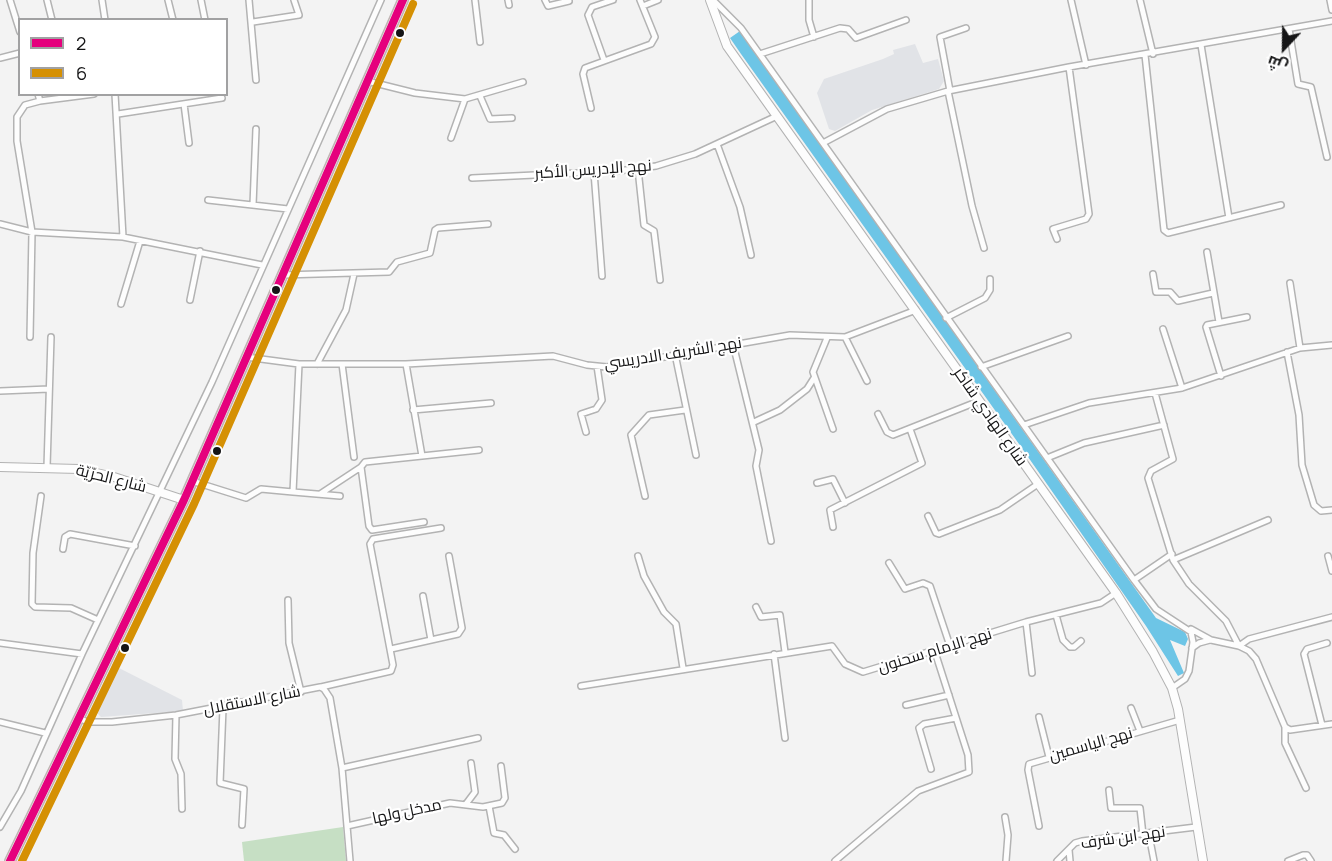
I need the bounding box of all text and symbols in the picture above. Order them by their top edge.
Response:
legend [18,18,228,96]
north arrow [1254,18,1314,78]
unlabelled marker [394,27,406,39]
text: 2 [76,31,86,55]
text: ش [1264,51,1291,79]
text: 6 [76,61,87,85]
street label: نهج الإدريس الأكبر [534,156,652,184]
unlabelled marker [270,284,282,296]
street label: نهج الشريف الادريسي [603,334,743,374]
street label: شارع الهادي شاكر [949,364,1031,470]
unlabelled marker [211,445,223,457]
street label: شارع الحرّيّة [74,461,148,497]
street label: نهج الإمام سحنون [876,625,994,677]
unlabelled marker [119,642,131,654]
street label: شارع الاستقلال [202,682,302,720]
street label: نهج الياسمين [1047,724,1135,766]
street label: مدخل ولها [371,795,443,829]
street label: نهج ابن شرف [1079,823,1167,853]

